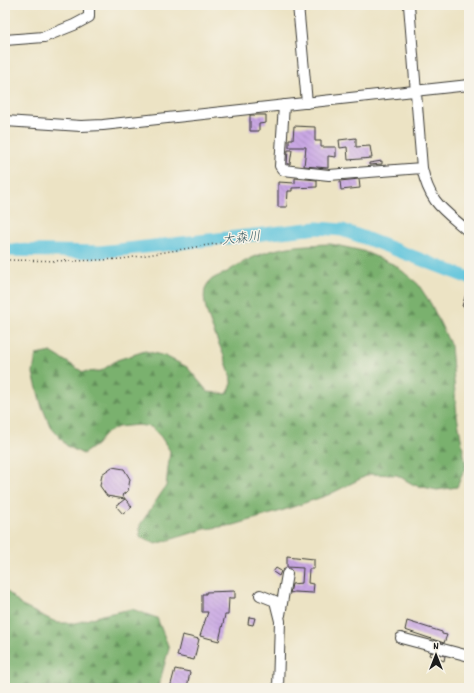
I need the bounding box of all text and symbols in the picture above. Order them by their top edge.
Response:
water label: 大森川 [221,228,262,251]
north arrow [416,635,456,675]
text: N [433,639,439,655]

